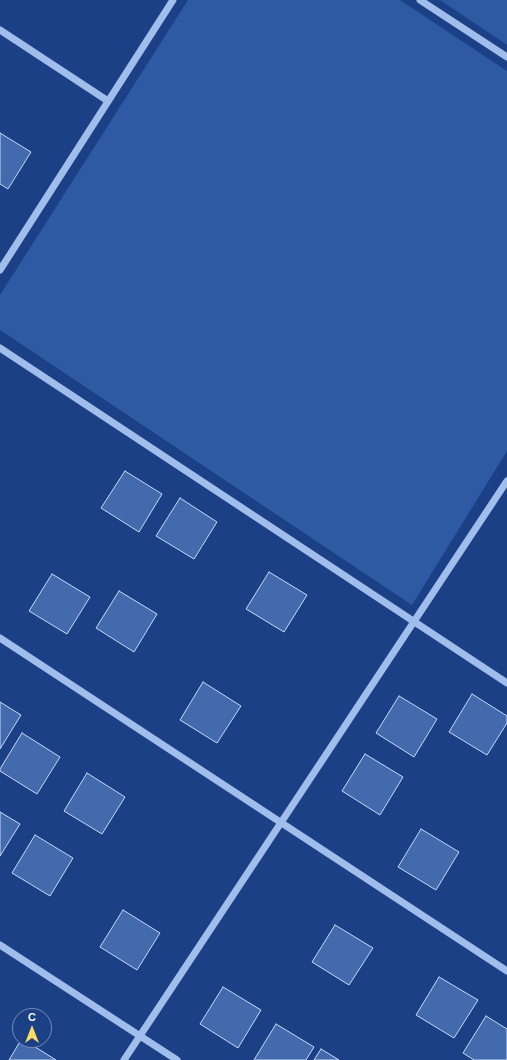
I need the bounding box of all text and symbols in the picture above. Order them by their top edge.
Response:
north arrow [12,1008,52,1048]
text: С [28,1010,36,1024]

